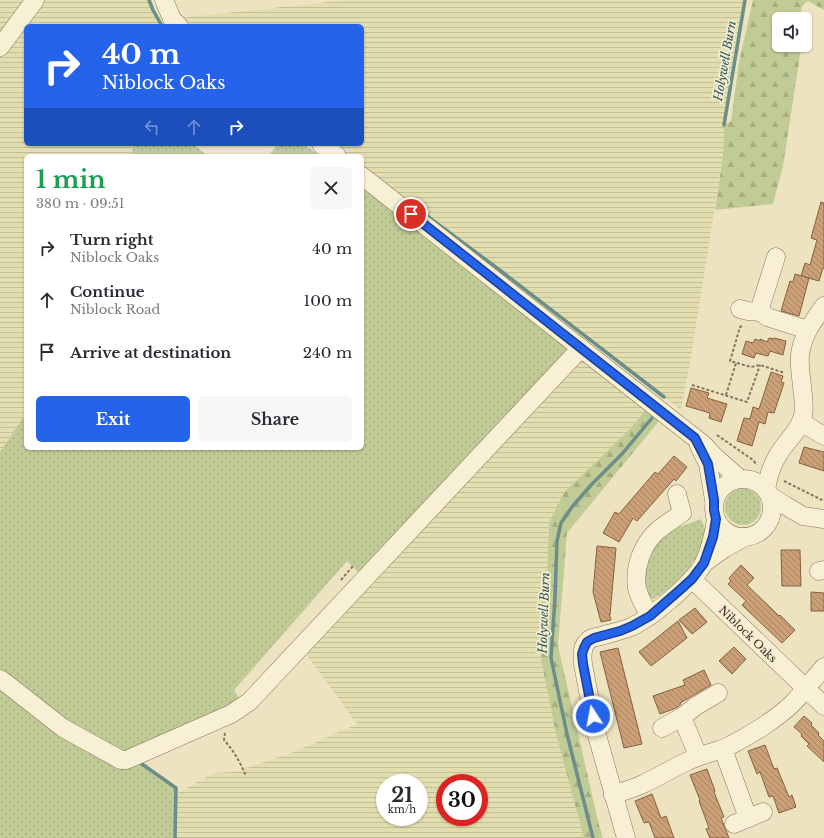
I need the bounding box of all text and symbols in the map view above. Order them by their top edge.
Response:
map controls [772,12,812,52]
button: sound [772,12,812,52]
water label: Holywell Burn [710,19,739,103]
text: 40 m [102,37,180,72]
icon: right [36,40,88,92]
text: Niblock Oaks [102,72,225,94]
icon: left [141,116,163,138]
icon: ahead [183,116,205,138]
icon: right [225,116,247,138]
text: 1 min [36,165,106,194]
button: close [310,167,352,209]
text: 380 m · 09:51 [36,195,125,212]
pin [394,197,428,231]
icon: arrive [400,203,422,225]
text: Turn right [70,230,153,249]
icon: right [36,237,58,259]
text: 40 m [312,239,352,258]
text: Niblock Oaks [70,249,159,266]
text: Continue [70,282,145,301]
icon: ahead [36,289,58,311]
text: 100 m [303,291,352,310]
text: Niblock Road [70,301,160,318]
icon: arrive [36,341,58,363]
text: Arrive at destination [70,343,231,362]
text: 240 m [303,343,352,362]
button: Exit [36,396,190,442]
button: Share [198,396,352,442]
water label: Holywell Burn [535,572,552,655]
street label: Niblock Oaks [716,603,780,665]
position arrow [572,695,614,737]
speed limit sign: 30 [436,774,488,826]
text: 21 [391,783,413,807]
text: km/h [388,803,416,816]

